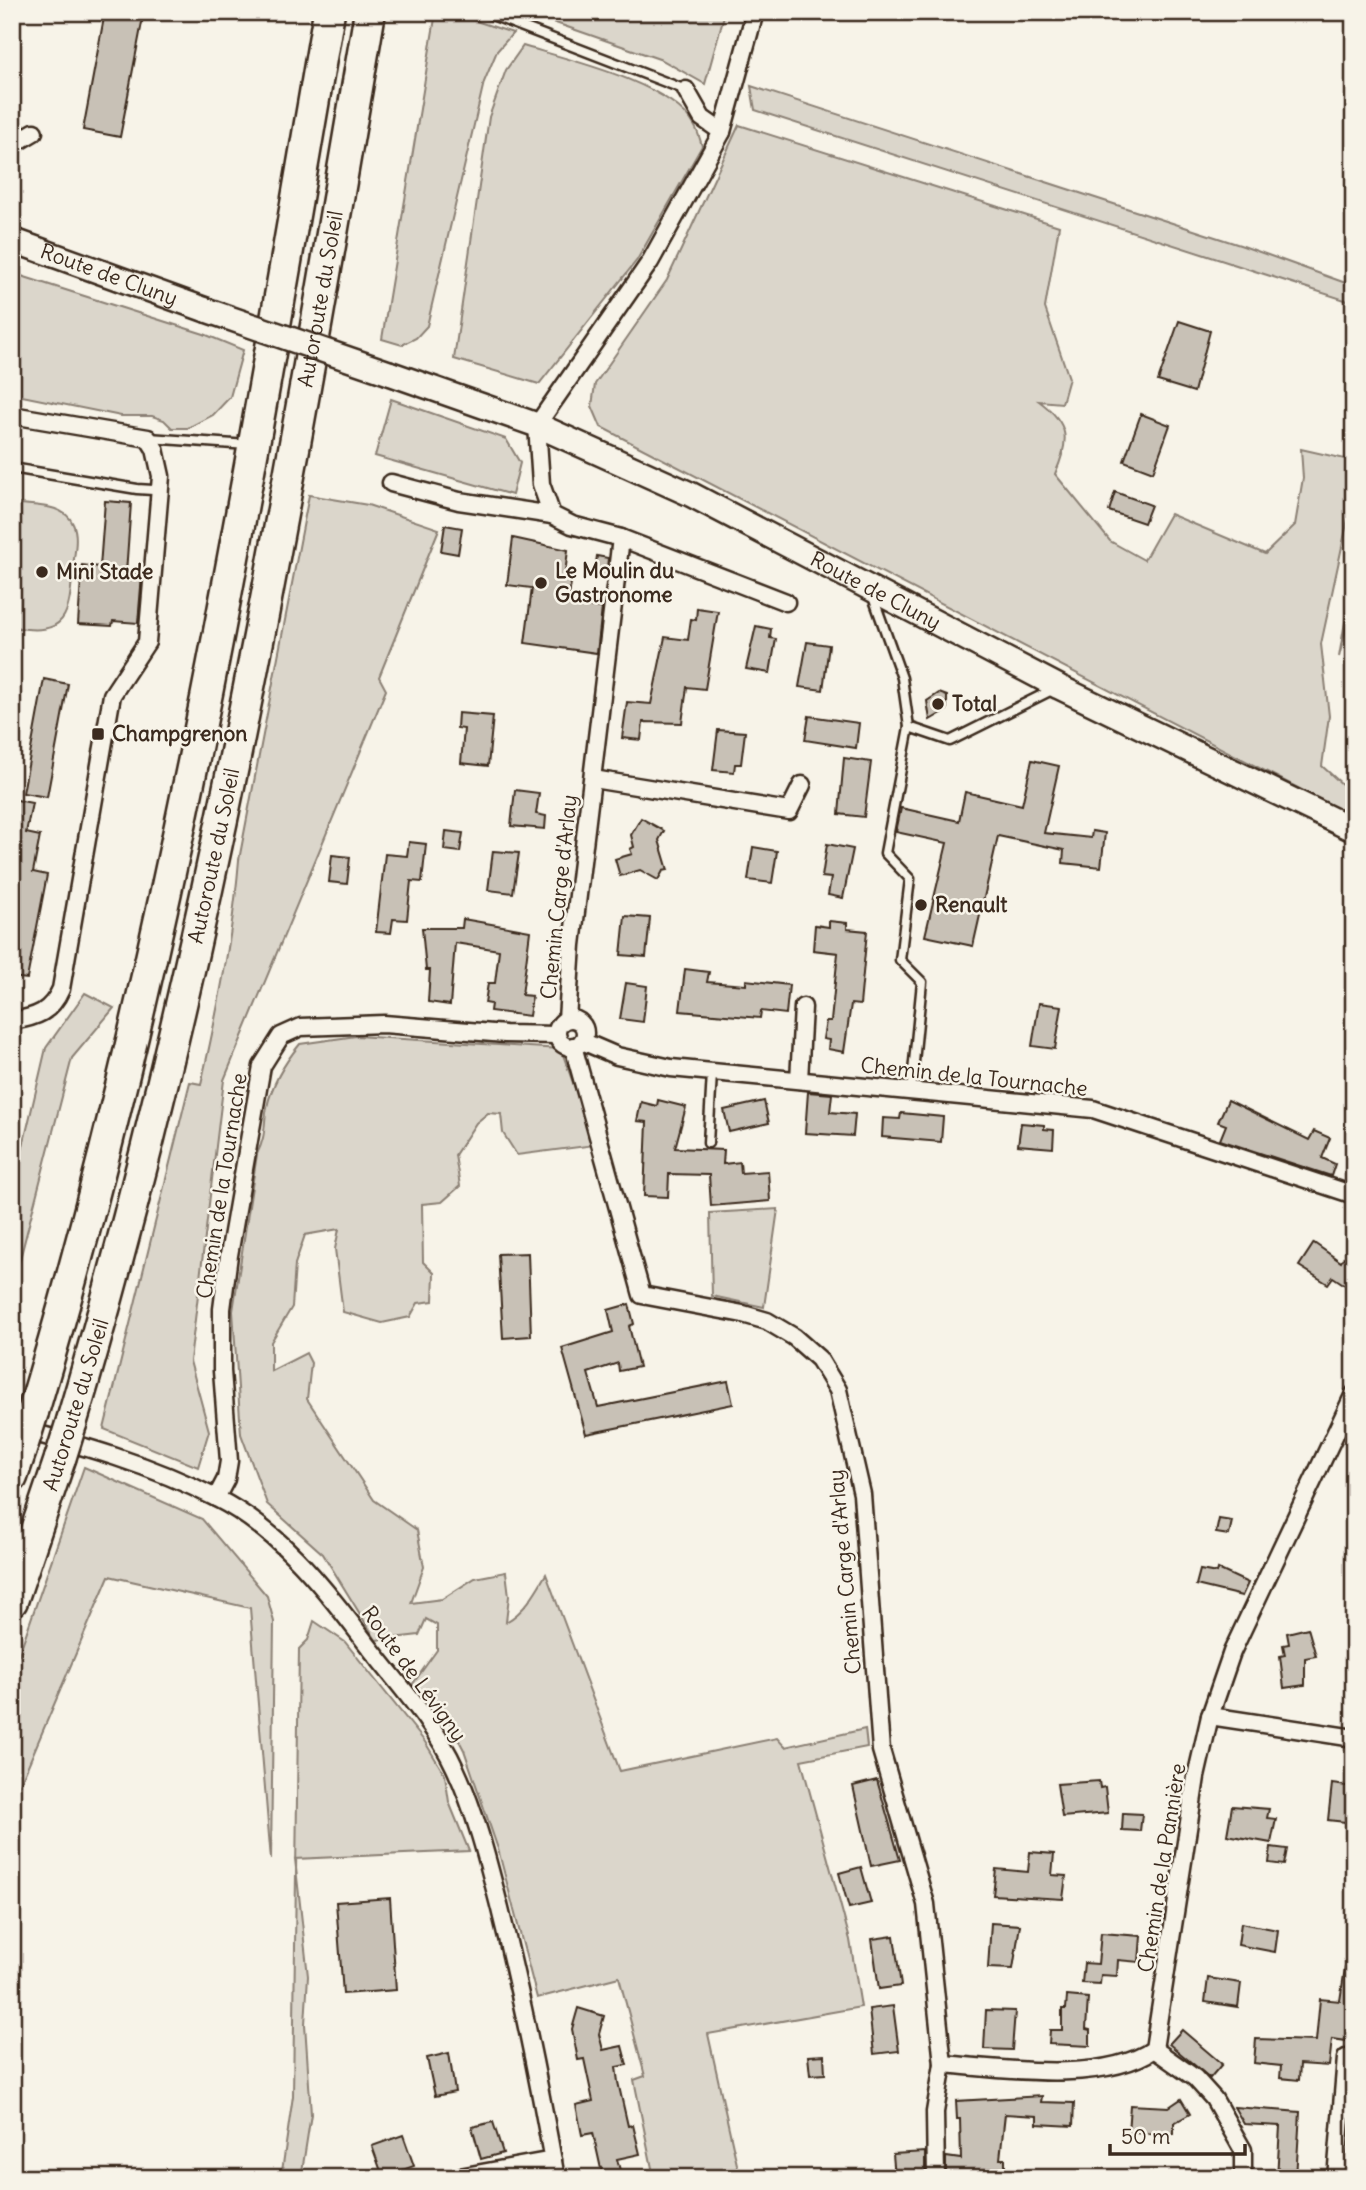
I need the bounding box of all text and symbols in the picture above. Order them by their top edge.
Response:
street label: Autoroute du Soleil [291,209,349,389]
street label: Route de Cluny [37,237,181,312]
street label: Route de Cluny [806,545,946,636]
place label: Le Moulin du Gastronome [555,557,674,608]
place label: Mini Stade [56,558,153,585]
marker: Mini Stade [34,564,50,580]
marker: Le Moulin du Gastronome [533,575,549,591]
place label: Total [952,690,997,717]
marker: Total [930,696,946,712]
place label: Champgrenon [112,720,247,747]
marker: Champgrenon [90,726,106,742]
street label: Autoroute du Soleil [182,766,245,946]
street label: Chemin Carge d'Arlay [534,793,583,1001]
place label: Renault [935,891,1008,918]
marker: Renault [913,897,929,913]
street label: Chemin de la Tournache [859,1051,1089,1102]
street label: Chemin de la Tournache [190,1071,253,1301]
street label: Autoroute du Soleil [36,1315,115,1494]
street label: Chemin Carge d'Arlay [822,1468,867,1676]
street label: Route de Lévigny [356,1600,473,1747]
street label: Chemin de la Pannière [1132,1761,1191,1974]
scale bar [1110,2113,1245,2157]
text: 50 m [1121,2123,1170,2150]

